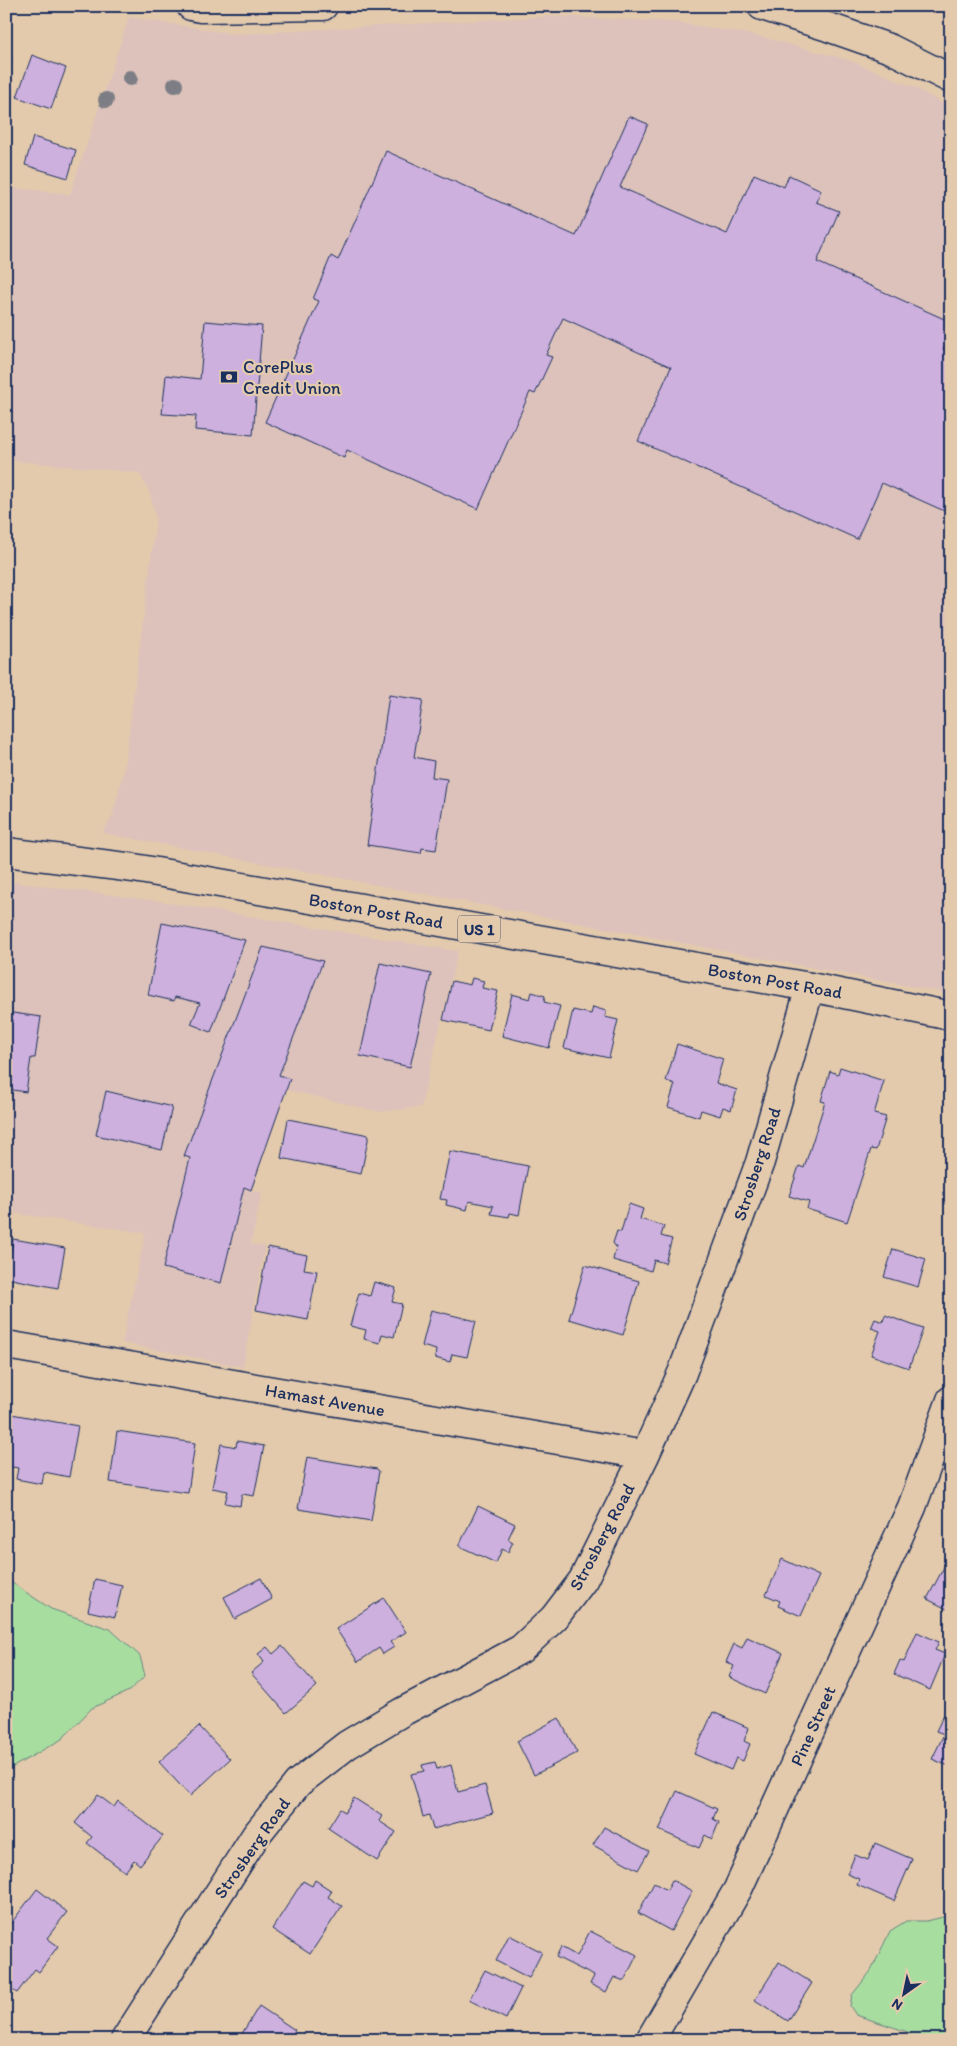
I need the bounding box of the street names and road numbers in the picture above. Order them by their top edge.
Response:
street label: Boston Post Road [307,888,445,934]
road number: US 1 [458,916,500,942]
street label: Boston Post Road [706,958,844,1004]
street label: Strosberg Road [728,1104,786,1224]
street label: Hamast Avenue [263,1379,387,1421]
street label: Strosberg Road [565,1480,640,1594]
street label: Pine Street [786,1682,841,1770]
street label: Strosberg Road [209,1793,295,1903]

